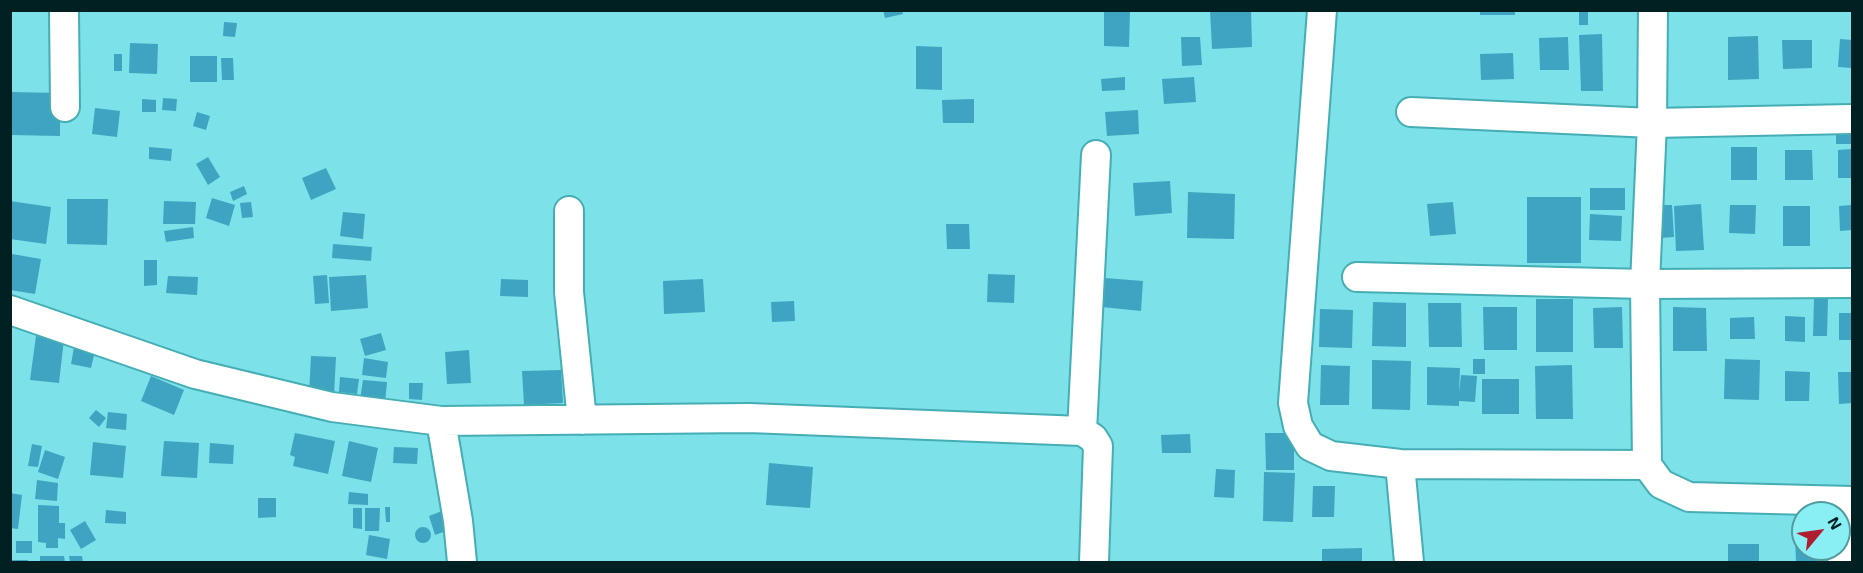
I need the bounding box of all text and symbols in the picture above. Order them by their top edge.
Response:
north arrow [1791,501,1851,561]
text: N [1824,513,1847,533]

